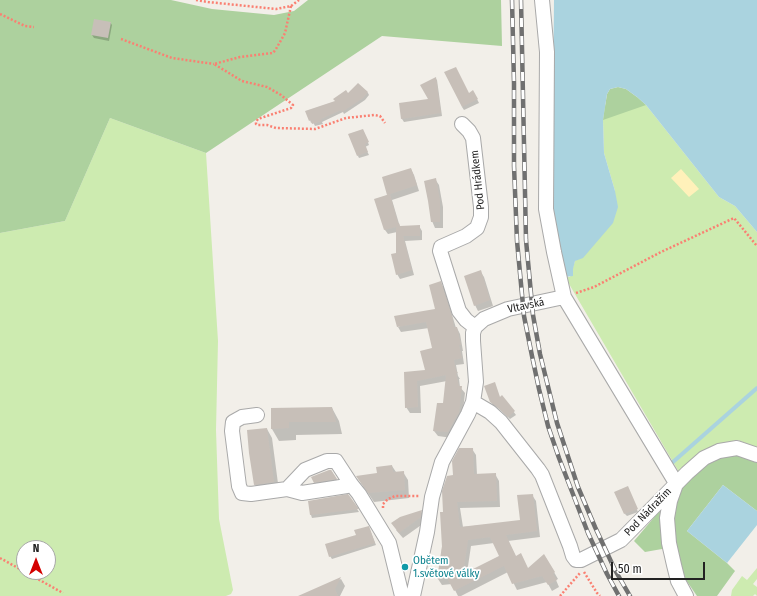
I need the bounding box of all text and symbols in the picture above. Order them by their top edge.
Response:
street label: Pod Hrádkem [468,149,488,211]
street label: Vltavská [506,296,546,316]
street label: Pod Nádražím [622,485,674,539]
north arrow [16,540,56,580]
text: N [33,542,39,555]
place label: Obětem 1.světové války [413,554,479,580]
scale bar [613,554,707,580]
marker: Obětem 1.světové války [400,562,410,572]
text: 50 m [618,562,642,576]

